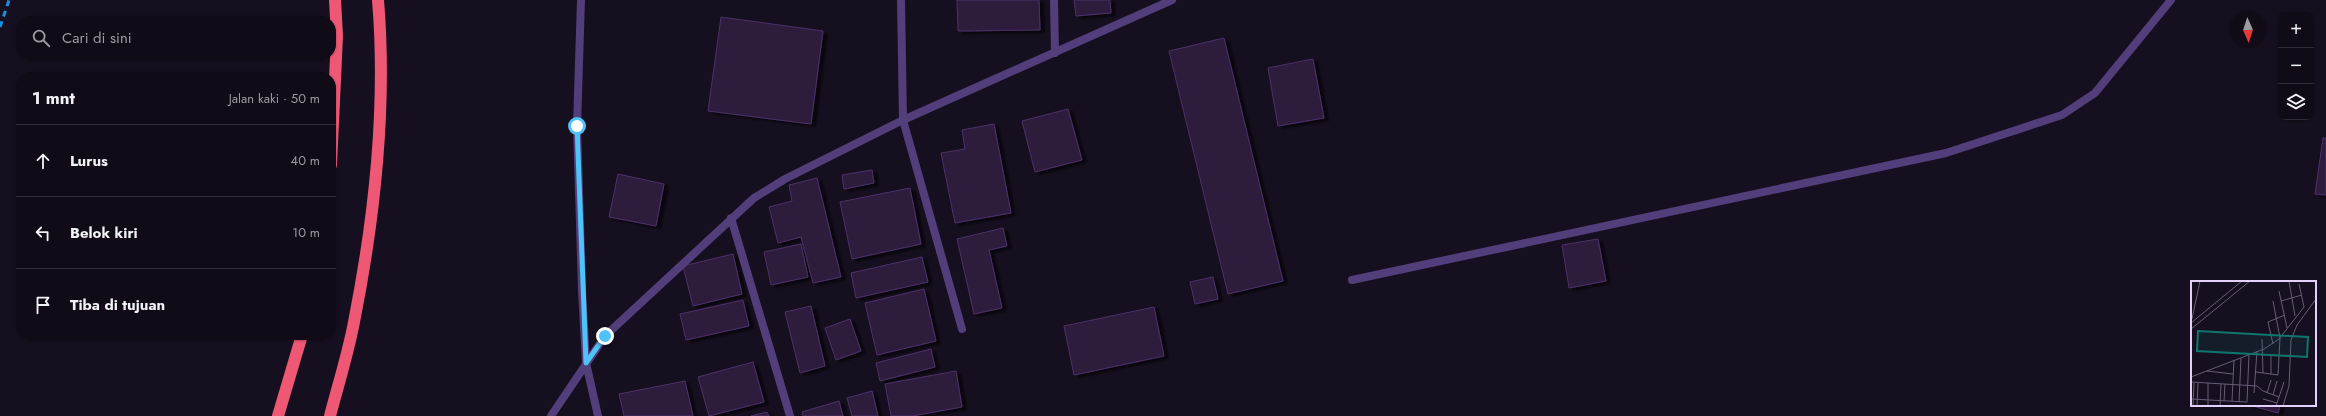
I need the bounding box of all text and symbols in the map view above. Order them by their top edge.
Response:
north arrow [2230,12,2266,48]
map controls [2278,12,2314,120]
button: + [2278,12,2314,48]
search box [16,16,336,60]
icon: search [30,27,52,49]
text: Cari di sini [62,27,132,49]
button: − [2278,48,2314,84]
button: layers [2278,84,2314,120]
text: 1 mnt [32,86,75,110]
text: Jalan kaki · 50 m [229,89,320,108]
route start [568,117,586,135]
icon: ahead [32,150,54,172]
text: Lurus [70,150,108,172]
text: 40 m [291,151,320,170]
icon: left [32,222,54,244]
text: Belok kiri [70,222,138,244]
text: 10 m [292,223,320,242]
inset map [2191,281,2316,406]
icon: arrive [32,294,54,316]
text: Tiba di tujuan [70,294,165,316]
route end [596,327,614,345]

